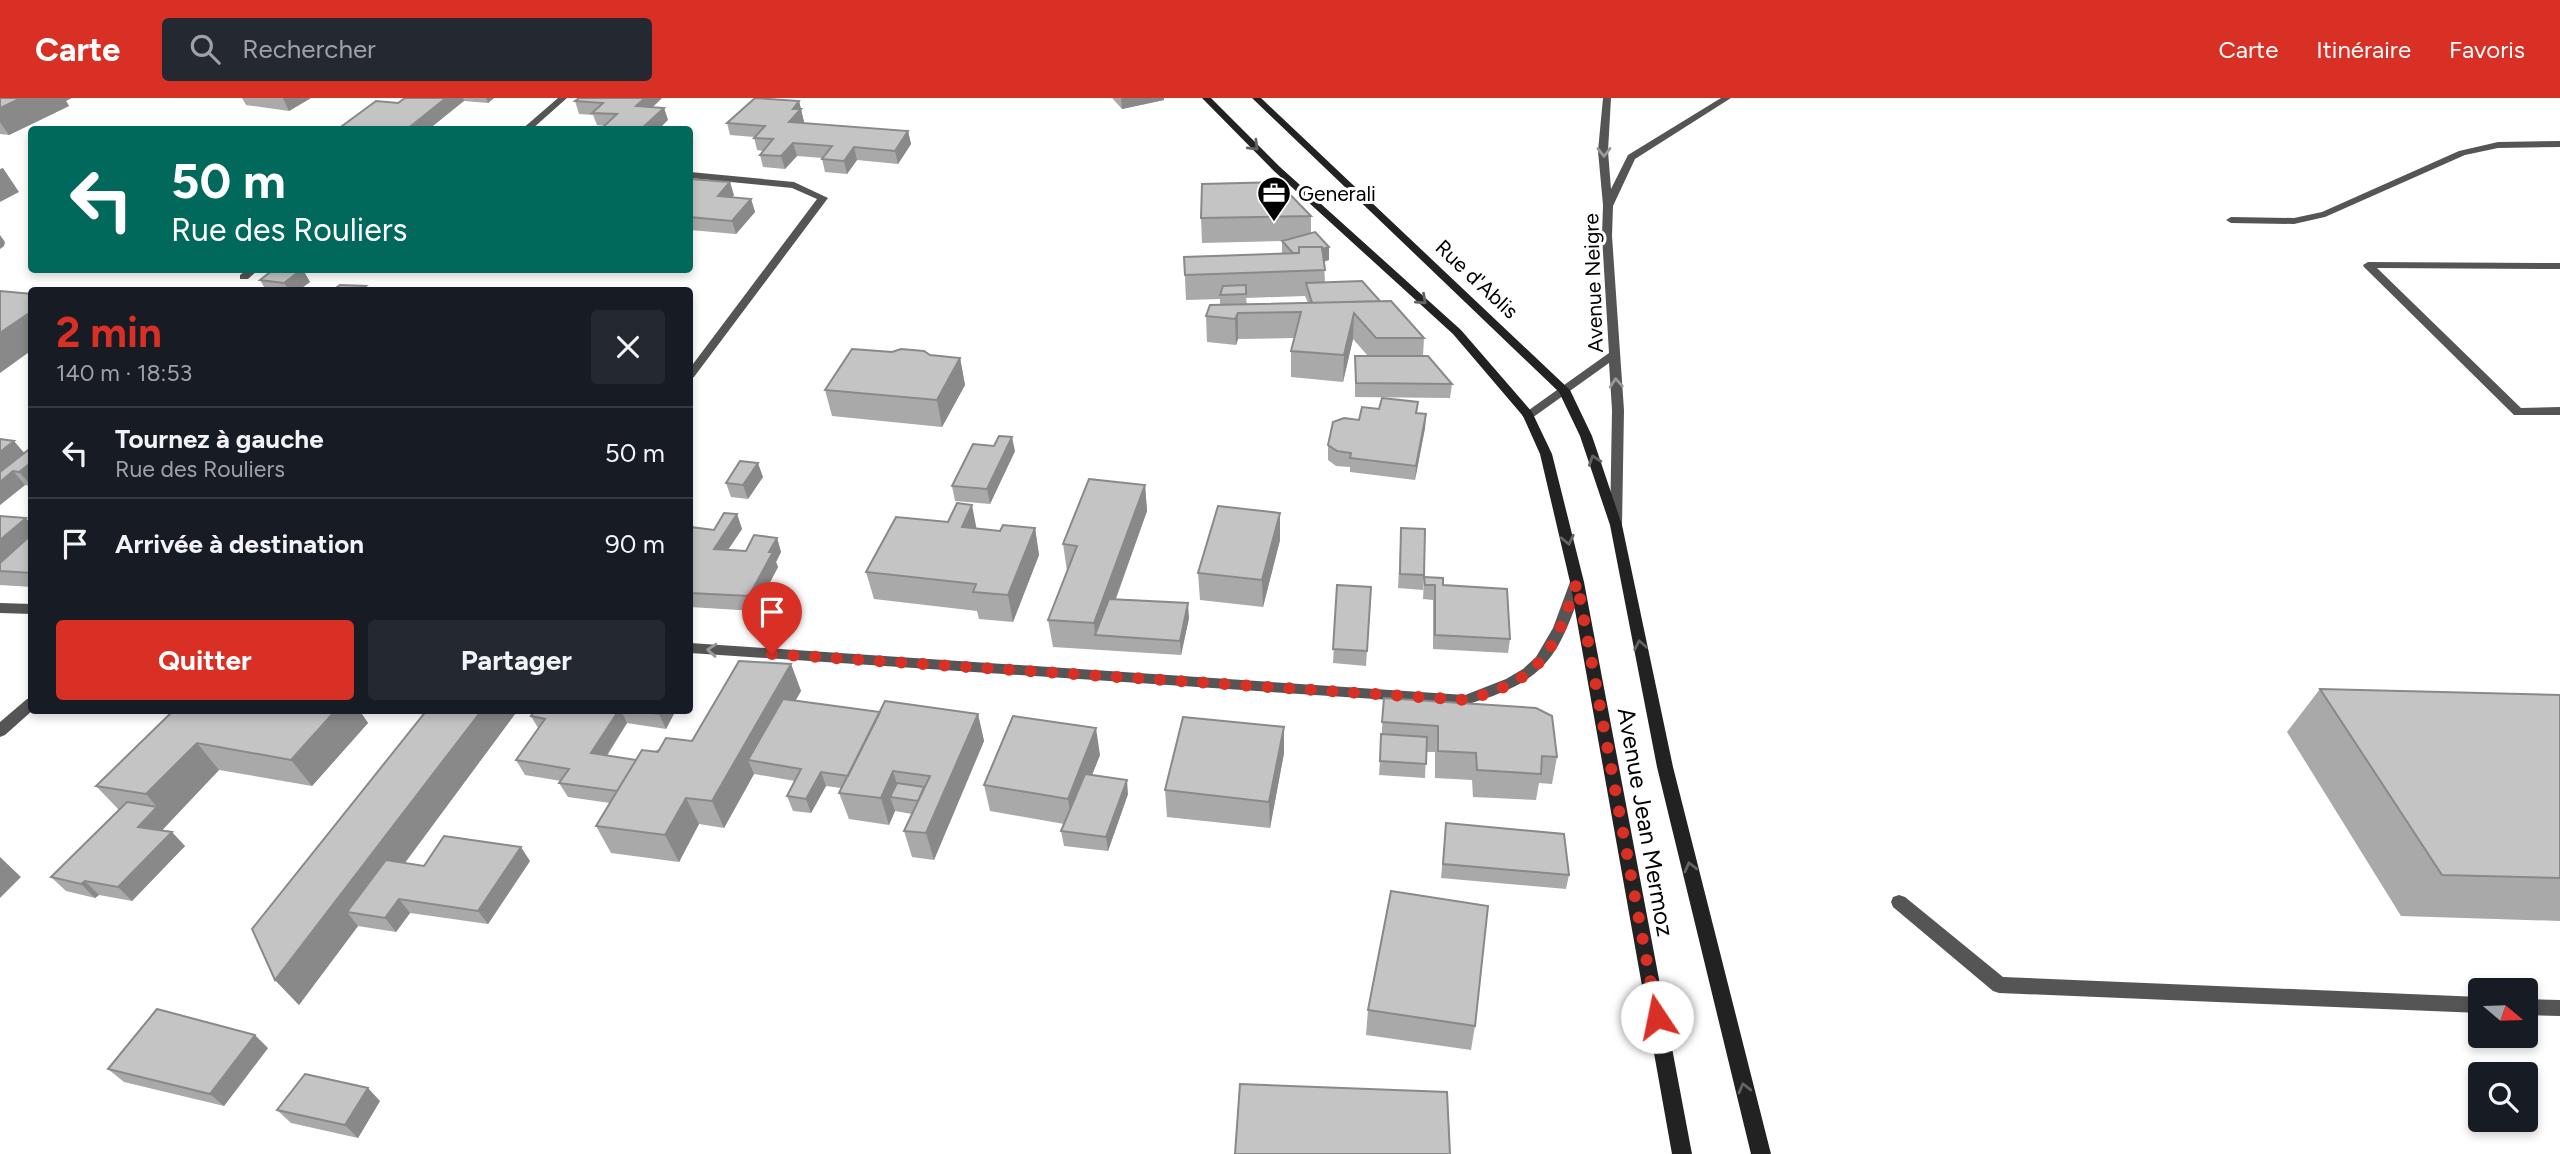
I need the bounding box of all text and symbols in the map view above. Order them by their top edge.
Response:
search box [162,18,652,81]
text: Carte [35,30,120,69]
icon: search [186,30,224,68]
text: Rechercher [242,33,376,65]
text: Carte [2218,35,2278,64]
text: Itinéraire [2316,35,2411,64]
text: Favoris [2449,35,2525,64]
one-way arrow [1246,138,1259,151]
one-way arrow [1597,147,1612,158]
text: 50 m [171,151,286,210]
icon: left [56,154,147,245]
office icon: Generali [1255,174,1293,223]
place label: Generali [1298,181,1376,206]
text: Rue des Rouliers [171,211,407,249]
street label: Avenue Neigre [1578,213,1608,353]
street label: Rue d'Ablis [1431,234,1523,324]
one-way arrow [1414,292,1427,304]
text: 2 min [56,307,162,358]
button: close [591,310,665,384]
text: 140 m · 18:53 [56,359,192,387]
one-way arrow [1609,377,1624,388]
text: Tournez à gauche [115,423,324,455]
icon: left [56,434,94,472]
text: 50 m [605,437,665,469]
text: Rue des Rouliers [115,455,285,483]
one-way arrow [1588,455,1602,467]
icon: arrive [56,525,94,563]
text: Arrivée à destination [115,528,364,560]
text: 90 m [605,528,665,560]
one-way arrow [1560,534,1574,546]
pin [742,582,802,654]
icon: arrive [753,593,791,631]
button: Quitter [56,620,354,700]
button: Partager [368,620,665,700]
one-way arrow [1633,639,1648,651]
one-way arrow [706,642,717,657]
street label: Avenue Jean Mermoz [1612,705,1680,939]
one-way arrow [1684,861,1698,873]
north arrow [2468,978,2538,1048]
map controls [2468,978,2538,1132]
position arrow [1620,980,1694,1054]
button: search [2468,1062,2538,1132]
one-way arrow [1738,1082,1752,1094]

